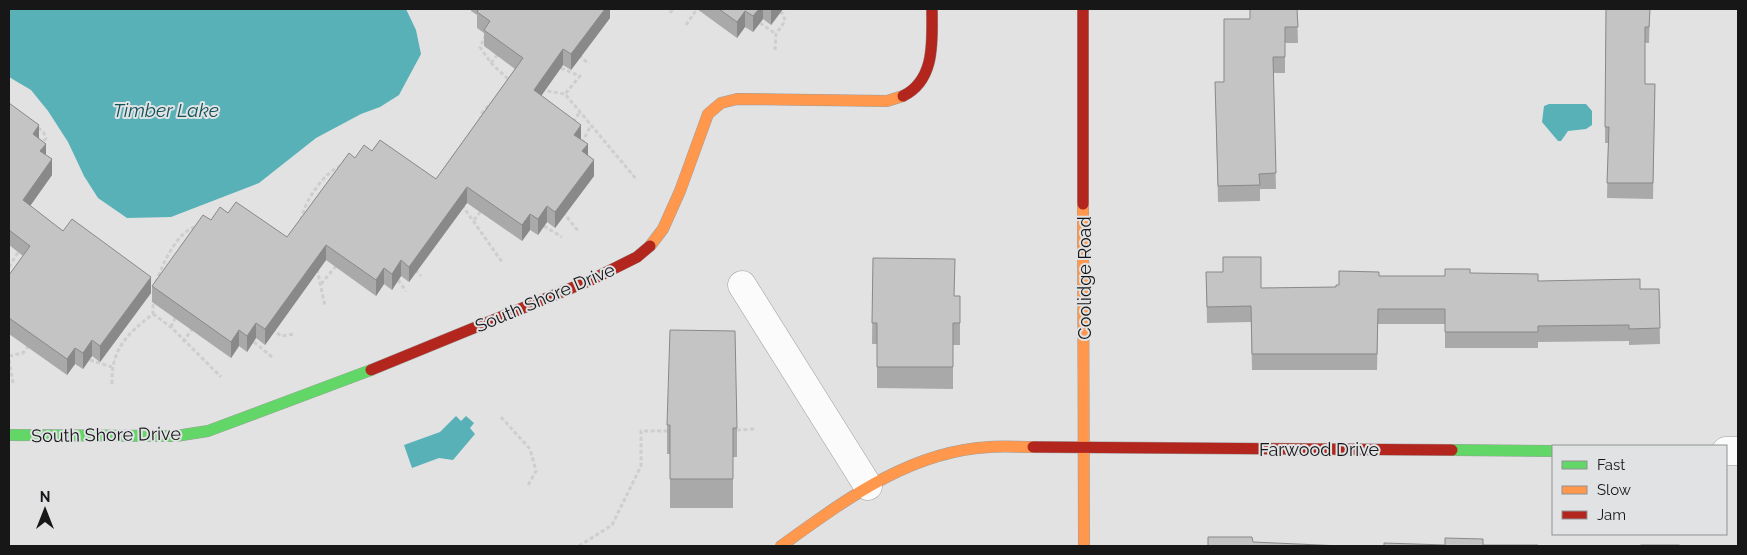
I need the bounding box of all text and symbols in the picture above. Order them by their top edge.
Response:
water label: Timber Lake [113,99,219,121]
street label: Coolidge Road [1074,216,1095,340]
street label: South Shore Drive [472,258,618,336]
street label: South Shore Drive [31,423,181,446]
street label: Farwood Drive [1259,439,1379,460]
legend [1552,445,1727,535]
text: Fast [1597,456,1625,474]
text: Slow [1597,481,1631,499]
north arrow [20,485,70,535]
text: N [40,489,50,505]
text: Jam [1597,506,1626,524]

